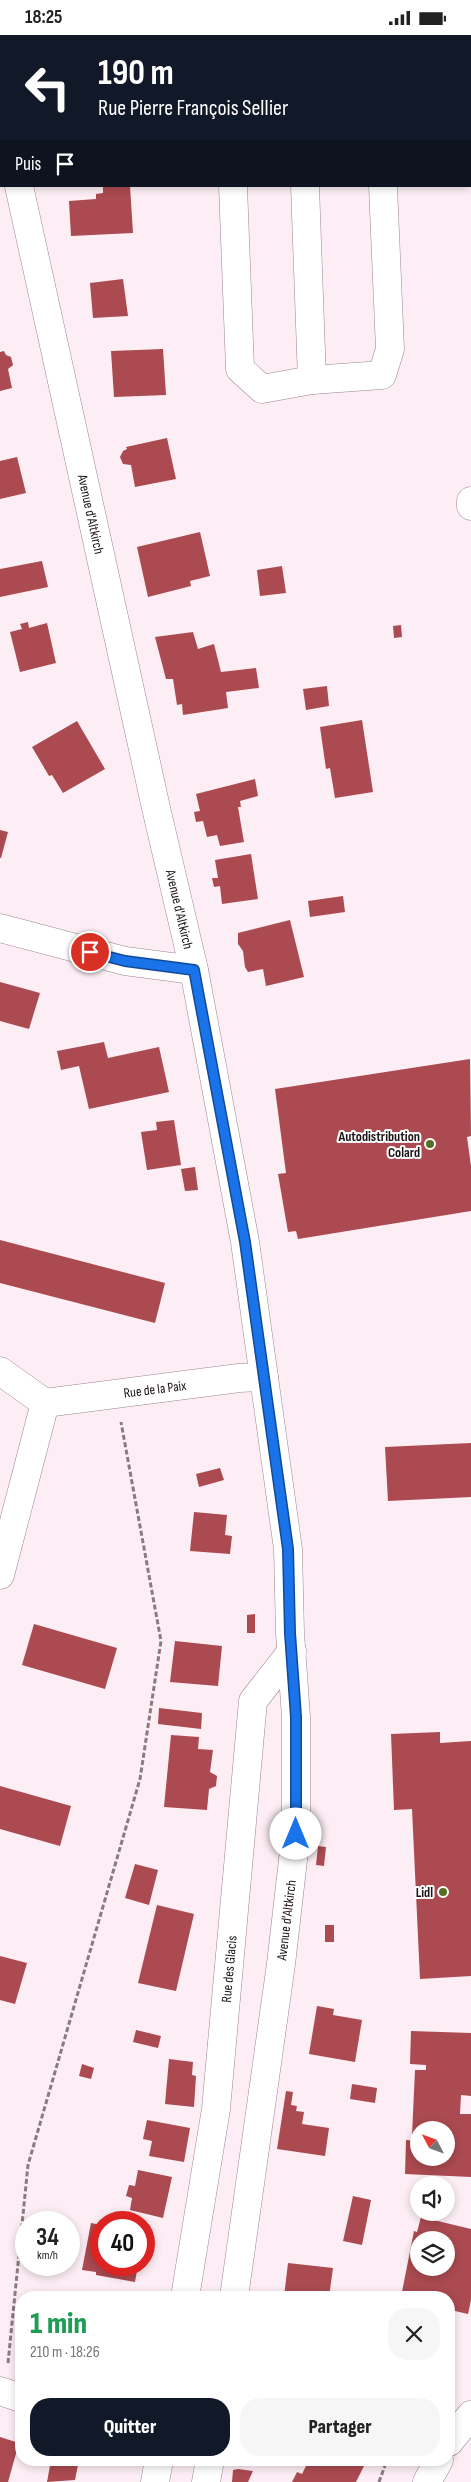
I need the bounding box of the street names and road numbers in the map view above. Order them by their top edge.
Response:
street label: Avenue d'Altkirch [74,472,108,556]
street label: Avenue d'Altkirch [162,867,197,951]
street label: Rue de la Paix [123,1377,188,1402]
street label: Avenue d'Altkirch [273,1879,300,1962]
street label: Rue des Glacis [218,1935,241,2003]

